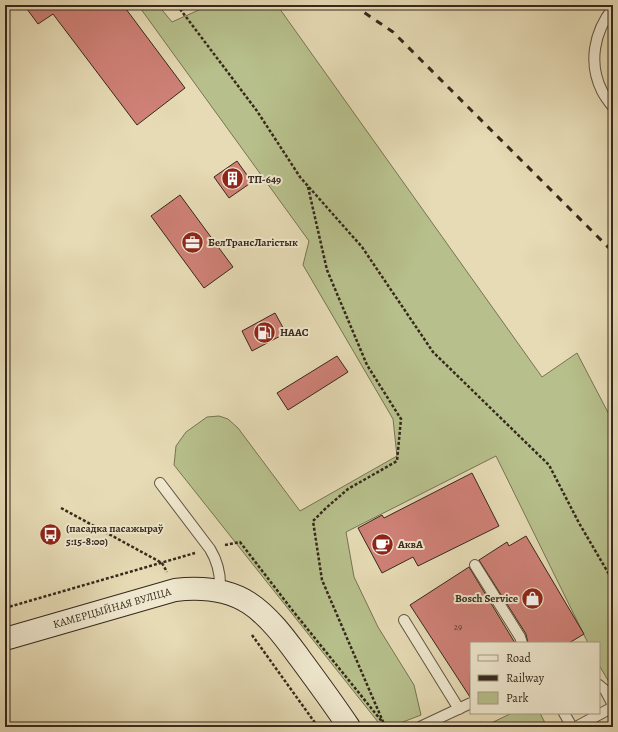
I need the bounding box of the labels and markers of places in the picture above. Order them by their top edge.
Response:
building icon: ТП-649 [220,166,246,192]
place label: ТП-649 [248,172,281,187]
office icon: БелТрансЛагістык [179,229,205,255]
place label: БелТрансЛагістык [208,235,298,250]
fuel station icon: НААС [251,319,277,345]
place label: НААС [280,325,309,340]
bus stop icon: (пасадка пасажыраў 5:15-8:00) [37,521,63,547]
place label: (пасадка пасажыраў 5:15-8:00) [66,521,164,549]
cafe icon: АквА [369,531,395,557]
place label: АквА [397,537,423,552]
shop icon: Bosch Service [520,585,546,611]
place label: Bosch Service [455,591,518,606]

